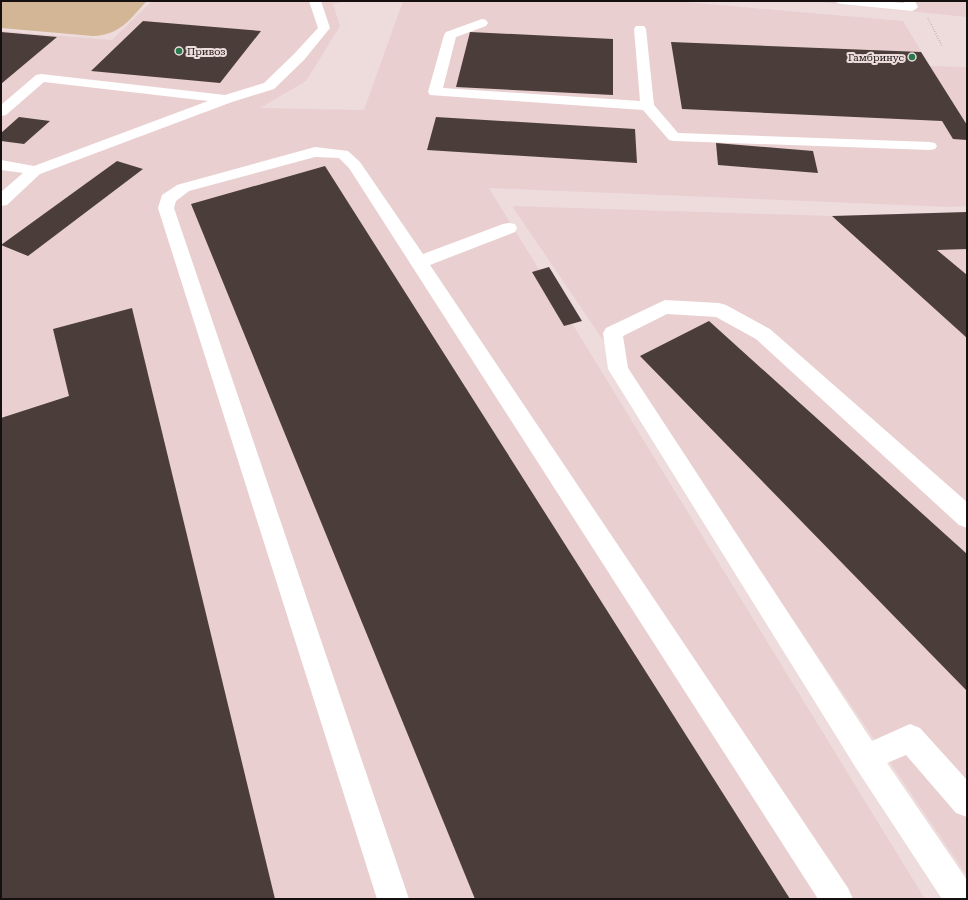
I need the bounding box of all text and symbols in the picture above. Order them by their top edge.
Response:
marker: Привоз [174,46,184,56]
place label: Привоз [187,46,226,57]
place label: Гамбринус [848,52,904,63]
marker: Гамбринус [907,52,917,62]

